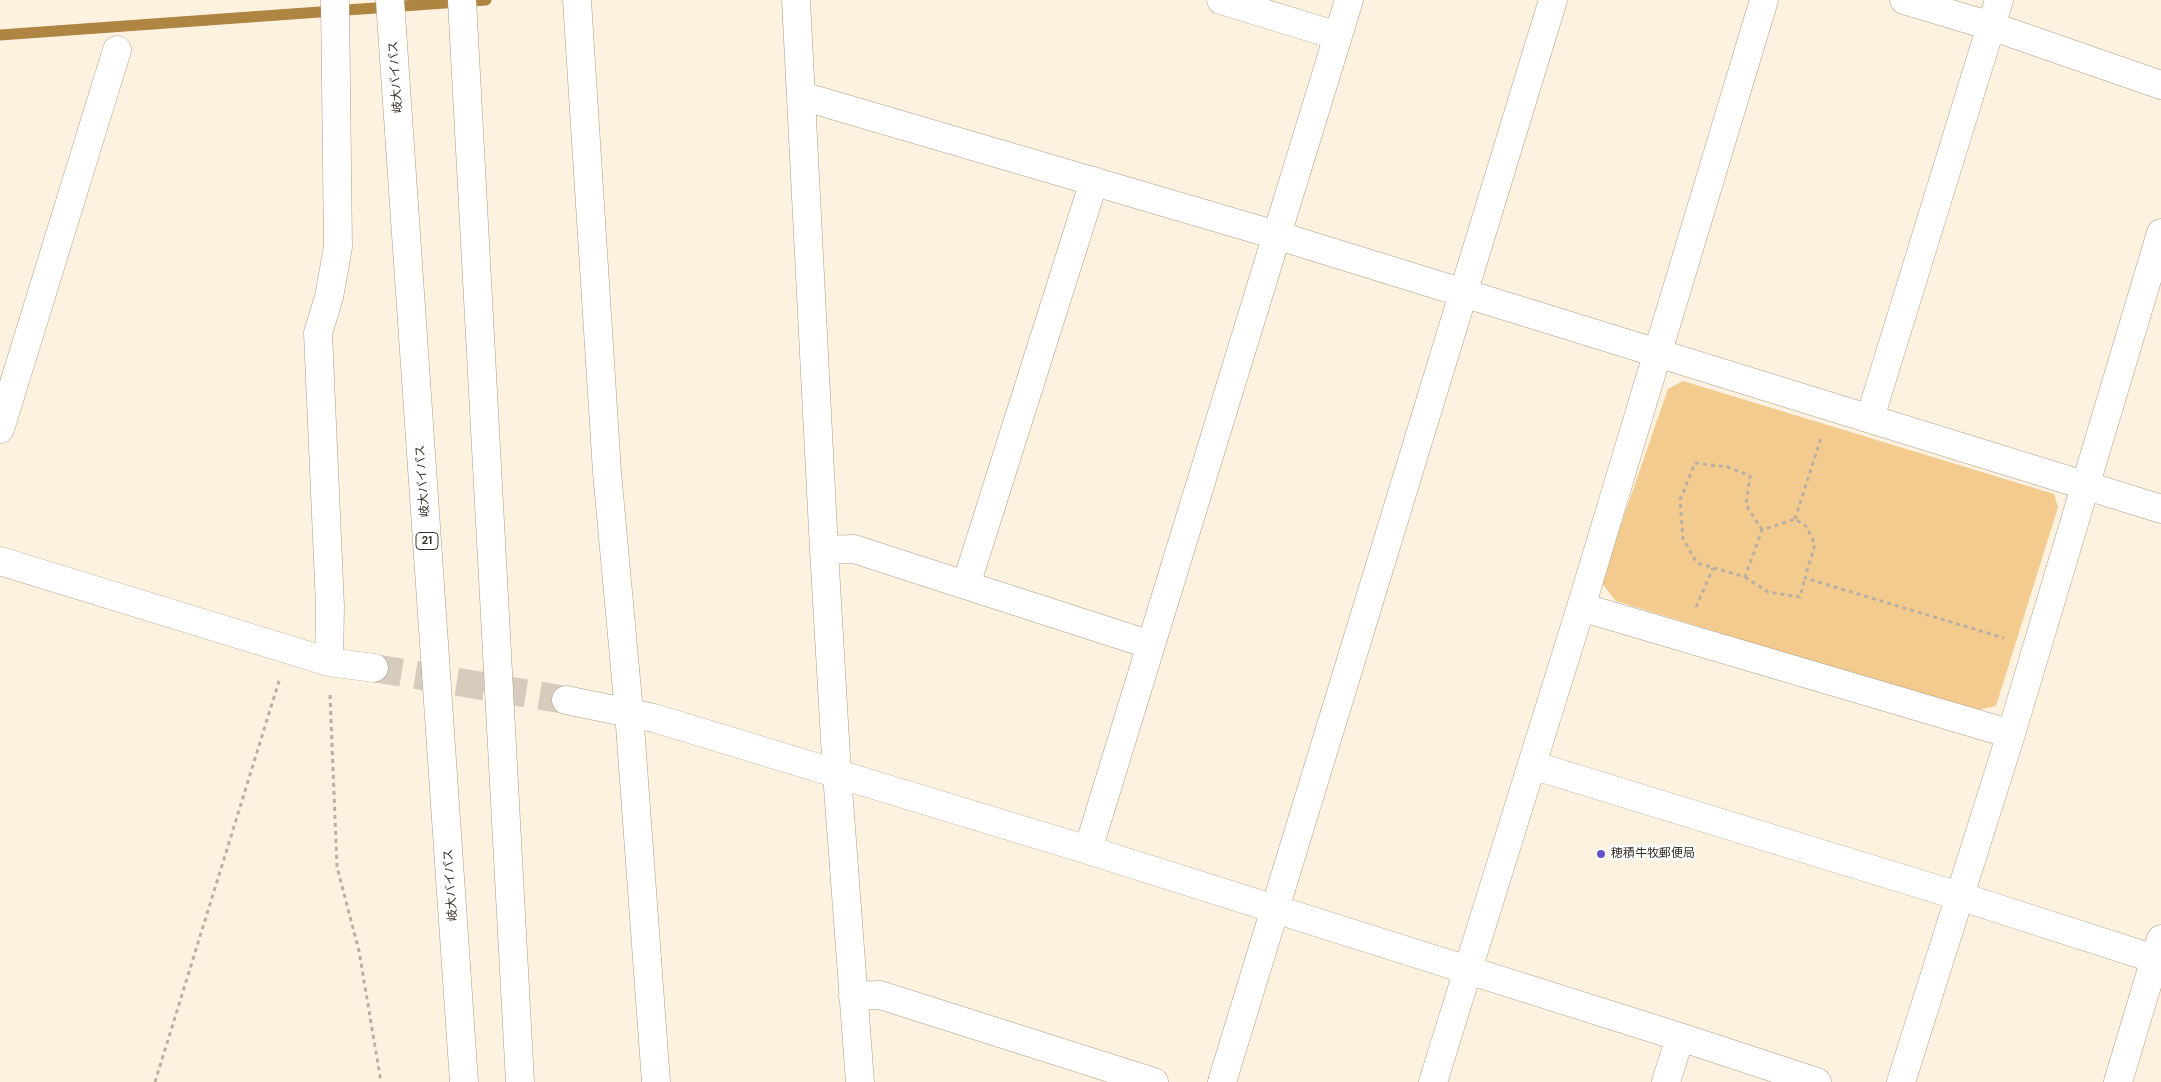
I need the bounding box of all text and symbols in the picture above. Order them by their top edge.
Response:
street label: 岐大バイパス [386,41,406,113]
street label: 岐大バイパス [413,445,433,517]
road number: 21 [416,532,438,550]
place label: 穂積牛牧郵便局 [1611,847,1695,861]
marker: 穂積牛牧郵便局 [1595,848,1607,860]
street label: 岐大バイパス [441,849,461,921]

